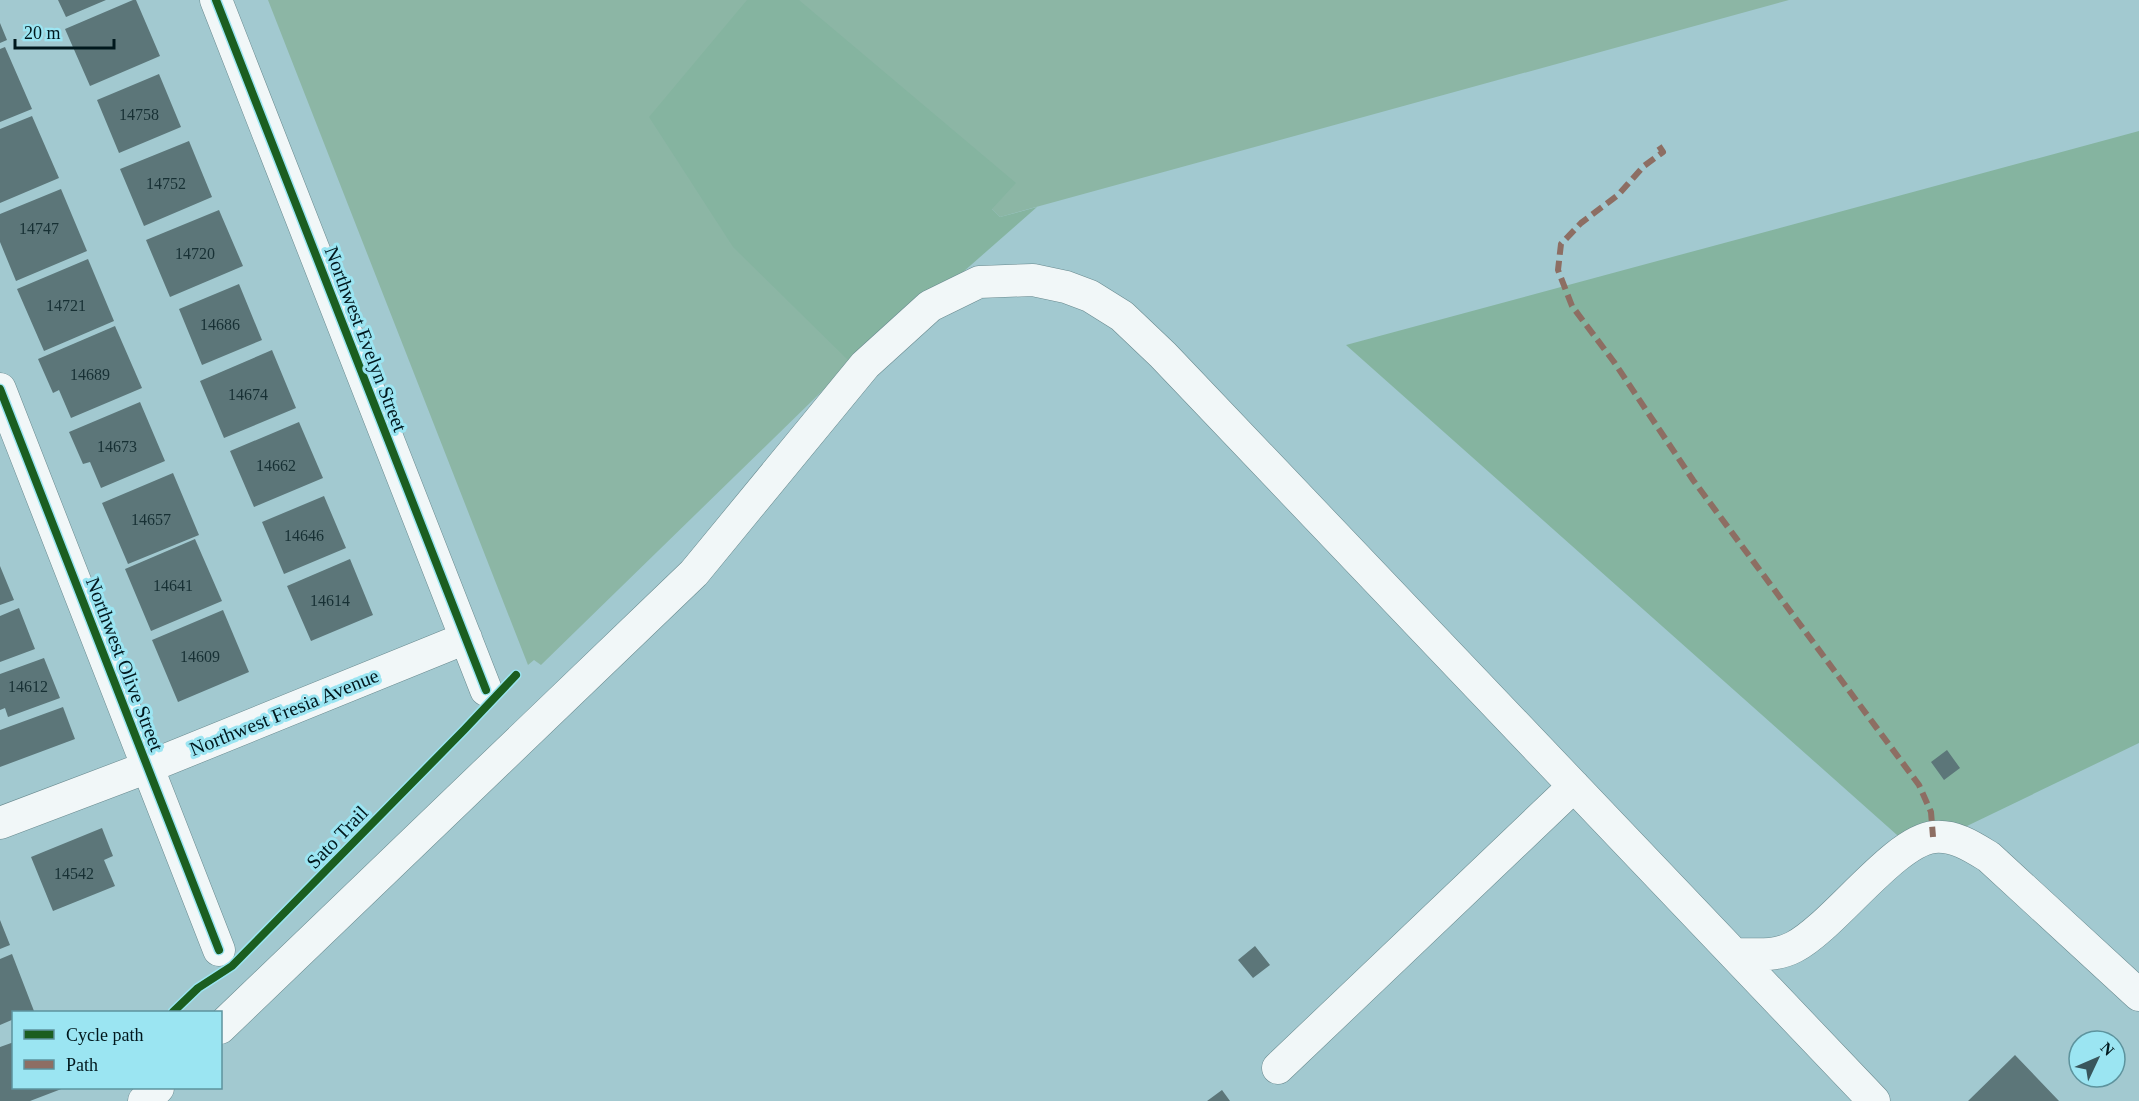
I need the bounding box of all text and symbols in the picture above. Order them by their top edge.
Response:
scale bar [15,12,114,50]
text: 20 m [24,23,61,43]
house number: 14758 [119,106,159,123]
house number: 14752 [146,175,186,192]
house number: 14747 [19,220,59,237]
street label: Northwest Evelyn Street [320,243,412,435]
house number: 14720 [175,245,215,262]
house number: 14721 [46,297,86,314]
house number: 14686 [200,316,240,333]
house number: 14689 [70,366,110,383]
house number: 14674 [228,386,268,403]
house number: 14673 [97,438,137,455]
house number: 14662 [256,457,296,474]
house number: 14657 [131,511,171,528]
house number: 14646 [284,527,324,544]
street label: Northwest Olive Street [82,574,168,754]
house number: 14641 [153,577,193,594]
house number: 14614 [310,592,350,609]
house number: 14609 [180,648,220,665]
street label: Northwest Fresia Avenue [186,664,382,760]
house number: 14612 [8,678,48,695]
street label: Sato Trail [302,801,372,873]
house number: 14542 [54,865,94,882]
legend [12,1011,222,1089]
text: Cycle path [66,1025,143,1045]
north arrow [2067,1029,2127,1089]
text: N [2097,1039,2118,1059]
text: Path [66,1055,98,1075]

